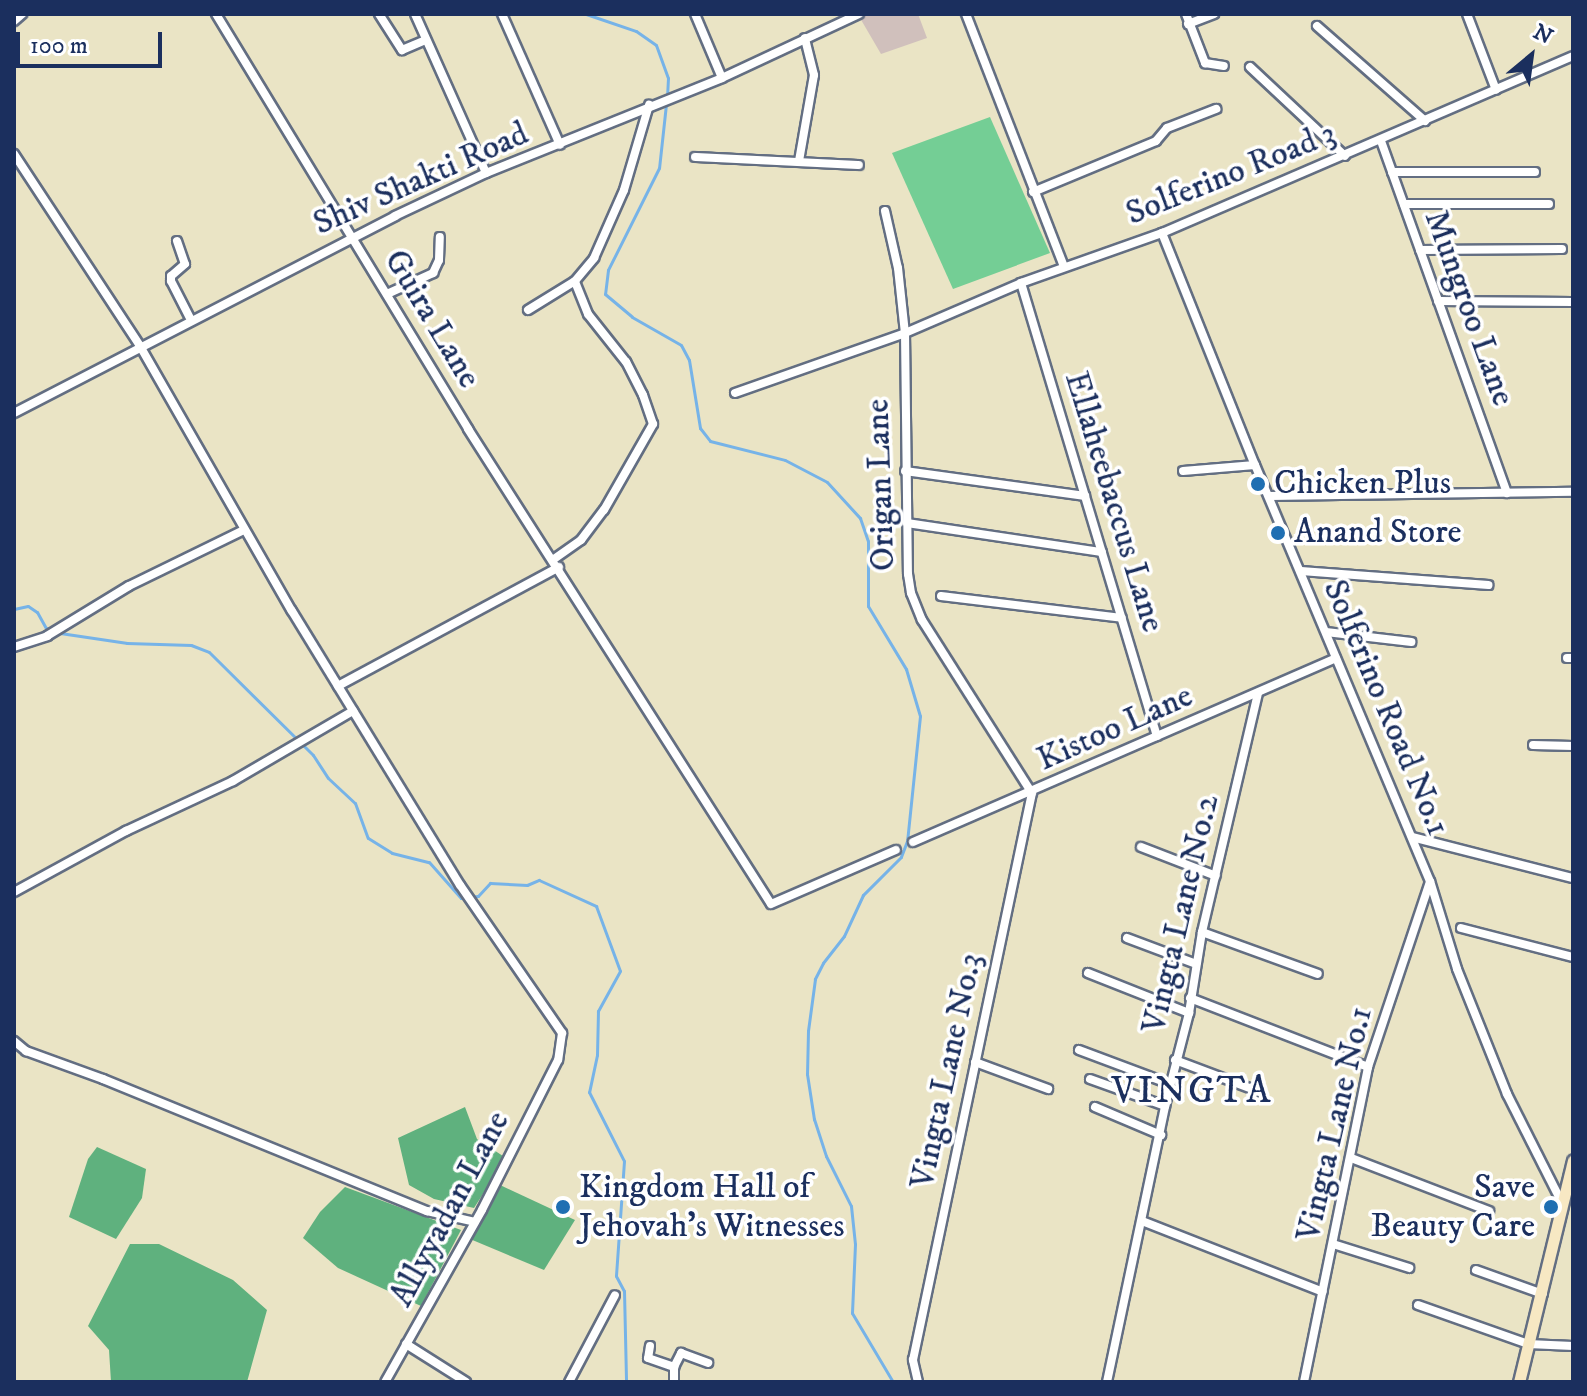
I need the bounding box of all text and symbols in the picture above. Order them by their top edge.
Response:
scale bar [20,16,166,66]
north arrow [1491,16,1571,96]
text: N [1528,18,1557,51]
text: 100 m [30,31,88,61]
street label: Shiv Shakti Road [307,113,535,245]
street label: Solferino Road 3 [1120,113,1342,235]
street label: Mungroo Lane [1415,205,1523,411]
street label: Guira Lane [375,242,489,396]
street label: Ellaheebaccus Lane [1055,367,1173,637]
street label: Origan Lane [858,398,904,572]
place label: Chicken Plus [1274,464,1451,504]
marker: Chicken Plus [1249,475,1267,493]
place label: Anand Store [1294,513,1462,553]
marker: Anand Store [1269,524,1287,542]
street label: Solferino Road No.1 [1314,574,1458,842]
street label: Kistoo Lane [1031,676,1199,780]
street label: Vingta Lane No.2 [1134,791,1228,1037]
street label: Vingta Lane No.3 [902,950,992,1192]
street label: Vingta Lane No.1 [1288,1003,1382,1245]
district label: VINGTA [1111,1069,1273,1115]
street label: Allyyadan Lane [381,1104,519,1314]
place label: Kingdom Hall of Jehovah's Witnesses [579,1167,845,1246]
place label: Save Beauty Care [1370,1167,1535,1246]
marker: Kingdom Hall of Jehovah's Witnesses [554,1198,572,1216]
marker: Save Beauty Care [1542,1198,1560,1216]

